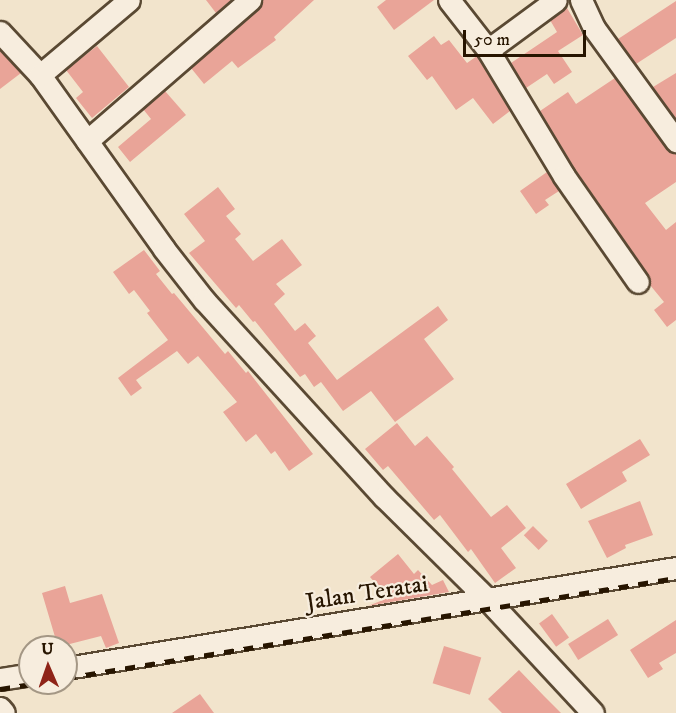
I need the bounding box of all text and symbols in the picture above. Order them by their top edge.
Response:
scale bar [466,18,589,56]
text: 50 m [474,29,510,51]
street label: Jalan Teratai [304,570,430,618]
north arrow [18,635,78,695]
text: U [41,639,54,659]

